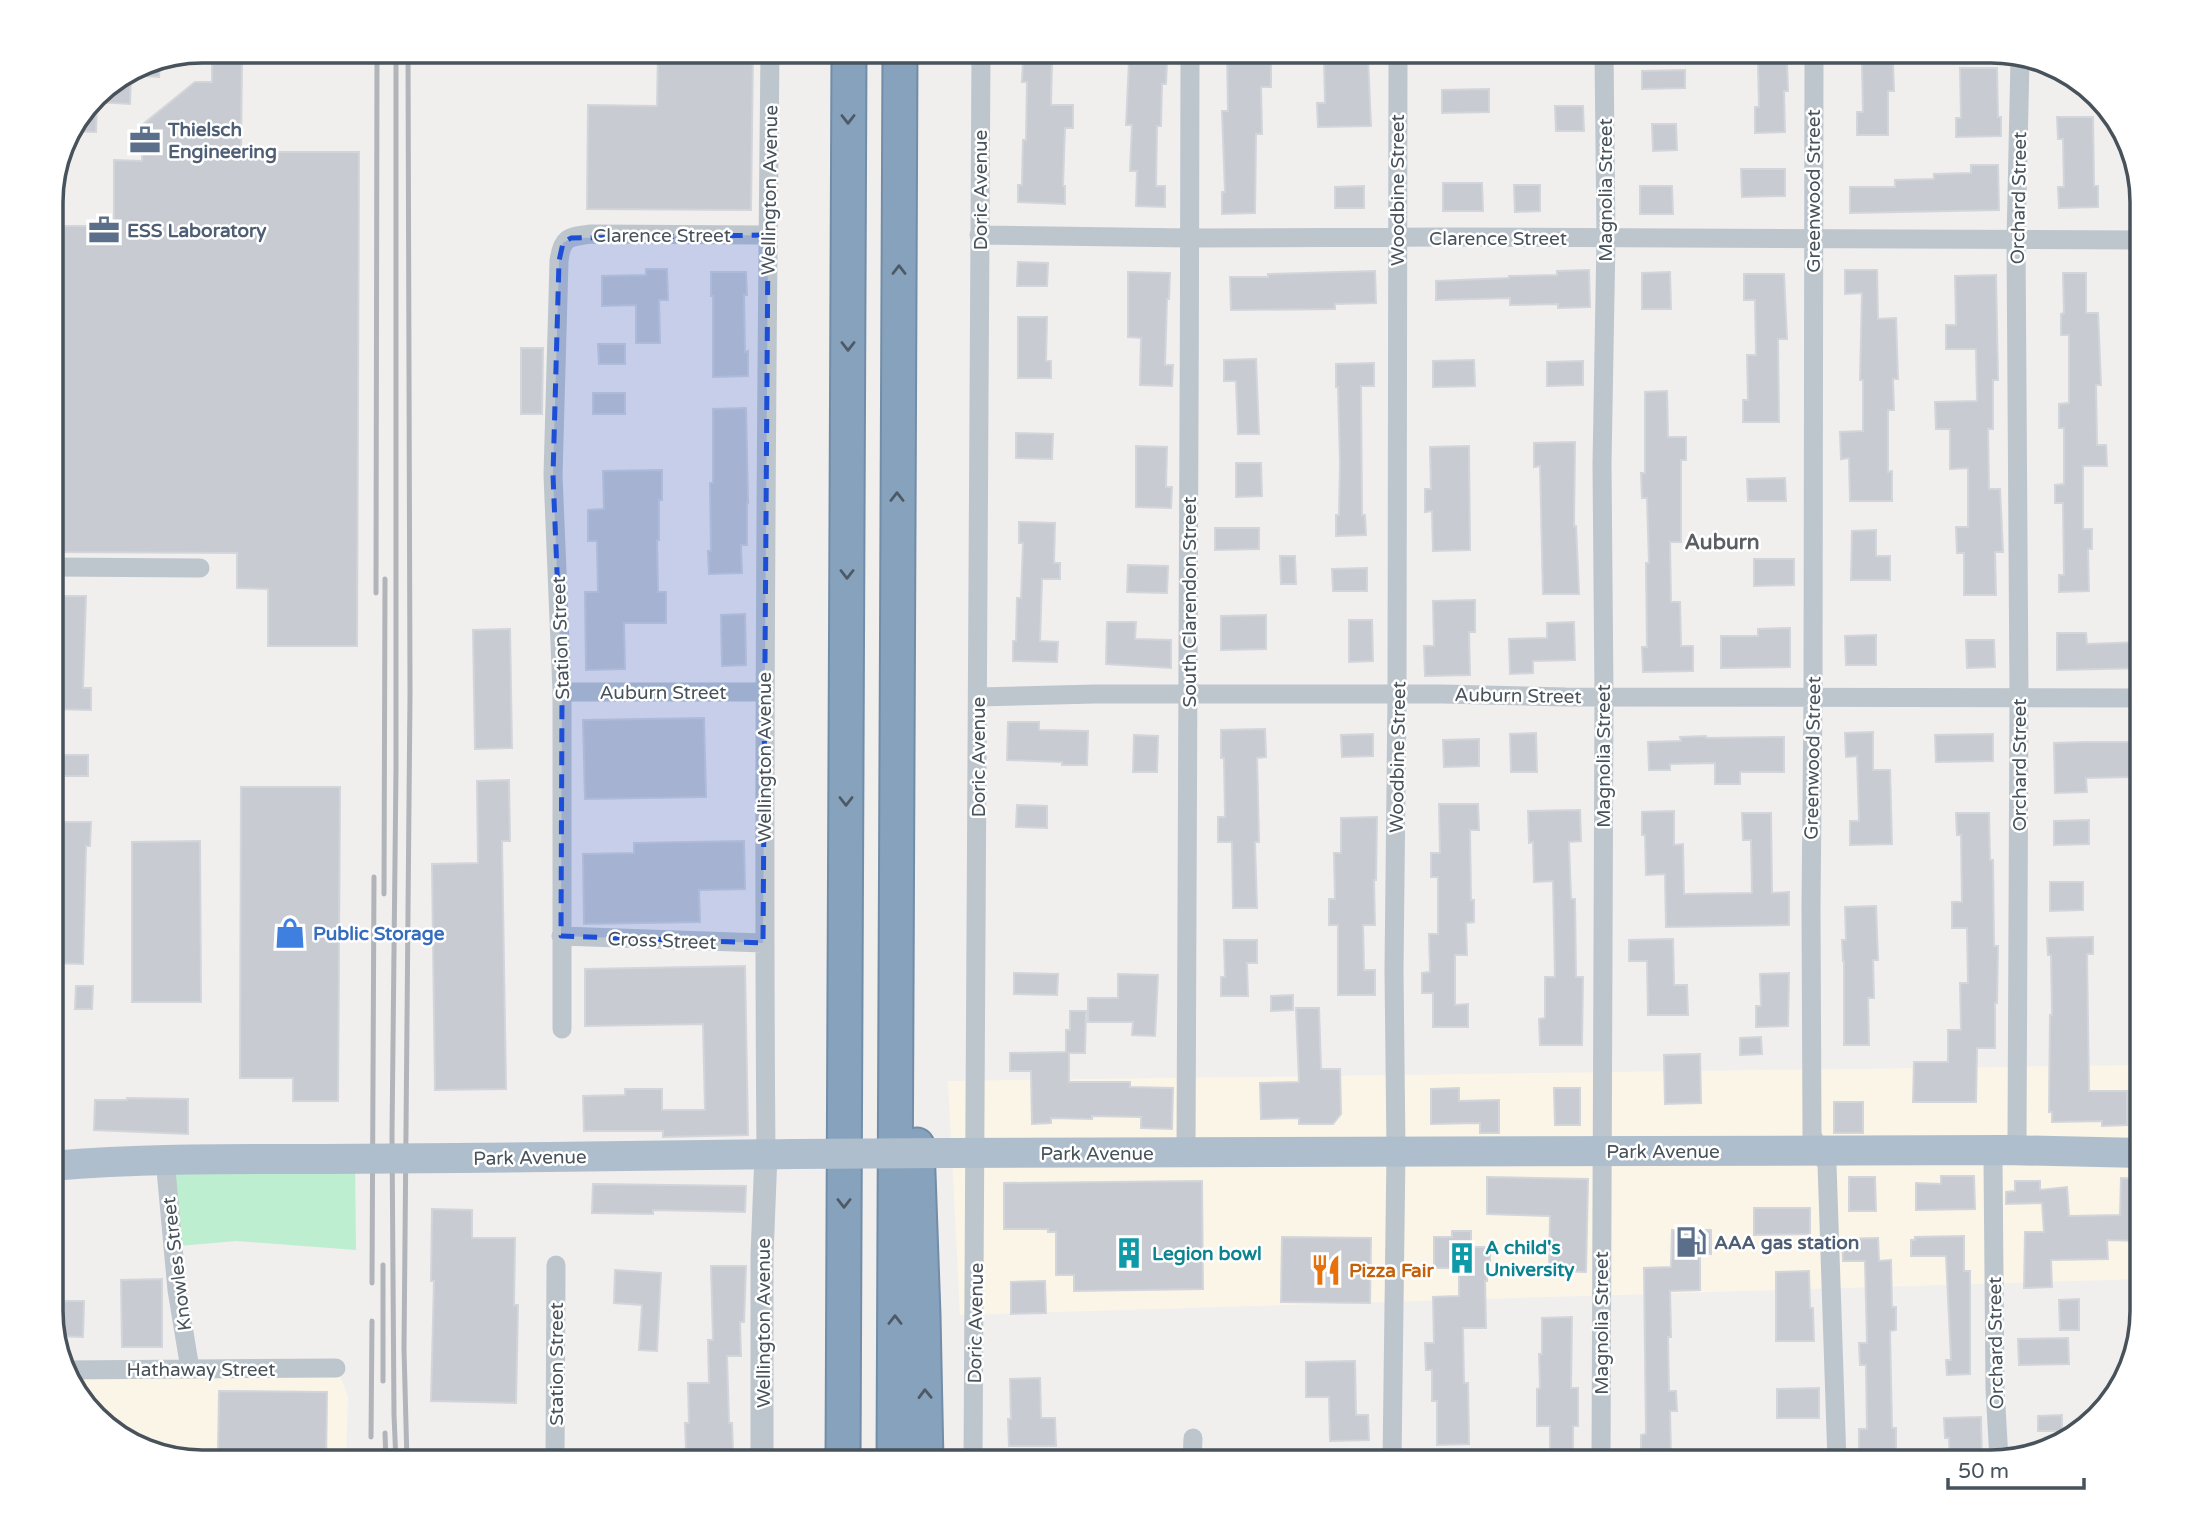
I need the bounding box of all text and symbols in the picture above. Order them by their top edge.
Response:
street label: Wellington Avenue [758,105,782,275]
street label: Greenwood Street [1803,109,1825,273]
one-way arrow [840,114,856,125]
street label: Woodbine Street [1387,114,1409,266]
street label: Magnolia Street [1595,118,1617,262]
place label: Thielsch Engineering [167,119,277,164]
office icon: Thielsch Engineering [128,123,162,157]
street label: Doric Avenue [970,130,992,250]
street label: Orchard Street [2007,131,2031,265]
office icon: ESS Laboratory [87,213,121,247]
place label: ESS Laboratory [127,220,267,243]
street label: Clarence Street [593,225,731,247]
street label: Clarence Street [1429,228,1567,250]
one-way arrow [891,264,907,274]
one-way arrow [840,341,855,352]
one-way arrow [890,491,905,502]
street label: South Clarendon Street [1179,497,1201,707]
district label: Auburn [1684,530,1760,555]
one-way arrow [839,569,855,580]
street label: Station Street [548,576,574,700]
street label: Wellington Avenue [754,672,776,842]
street label: Greenwood Street [1801,676,1825,840]
street label: Woodbine Street [1386,681,1410,833]
street label: Auburn Street [599,682,727,704]
street label: Auburn Street [1454,684,1582,708]
street label: Magnolia Street [1593,684,1615,828]
street label: Doric Avenue [968,697,990,817]
street label: Orchard Street [2009,699,2031,831]
one-way arrow [838,797,854,807]
shop icon: Public Storage [273,916,307,950]
place label: Public Storage [313,923,445,946]
street label: Cross Street [607,928,717,954]
street label: Park Avenue [1606,1141,1720,1163]
street label: Park Avenue [1040,1143,1154,1165]
street label: Park Avenue [473,1146,587,1170]
street label: Knowles Street [158,1196,196,1332]
one-way arrow [836,1199,852,1209]
fuel station icon: AAA gas station [1674,1225,1708,1259]
place label: AAA gas station [1714,1232,1859,1255]
building icon: Legion bowl [1112,1236,1146,1270]
place label: A child's University [1485,1237,1575,1282]
street label: Wellington Avenue [753,1238,775,1408]
building icon: A child's University [1445,1241,1479,1275]
place label: Legion bowl [1152,1243,1262,1266]
street label: Magnolia Street [1591,1251,1613,1395]
restaurant icon: Pizza Fair [1309,1253,1343,1287]
place label: Pizza Fair [1349,1260,1434,1282]
street label: Doric Avenue [964,1263,988,1383]
street label: Orchard Street [1984,1276,2008,1410]
street label: Station Street [546,1302,568,1426]
one-way arrow [887,1315,903,1325]
street label: Hathaway Street [126,1359,276,1381]
one-way arrow [917,1388,933,1399]
scale bar [1948,1446,2084,1490]
text: 50 m [1958,1459,2009,1484]

